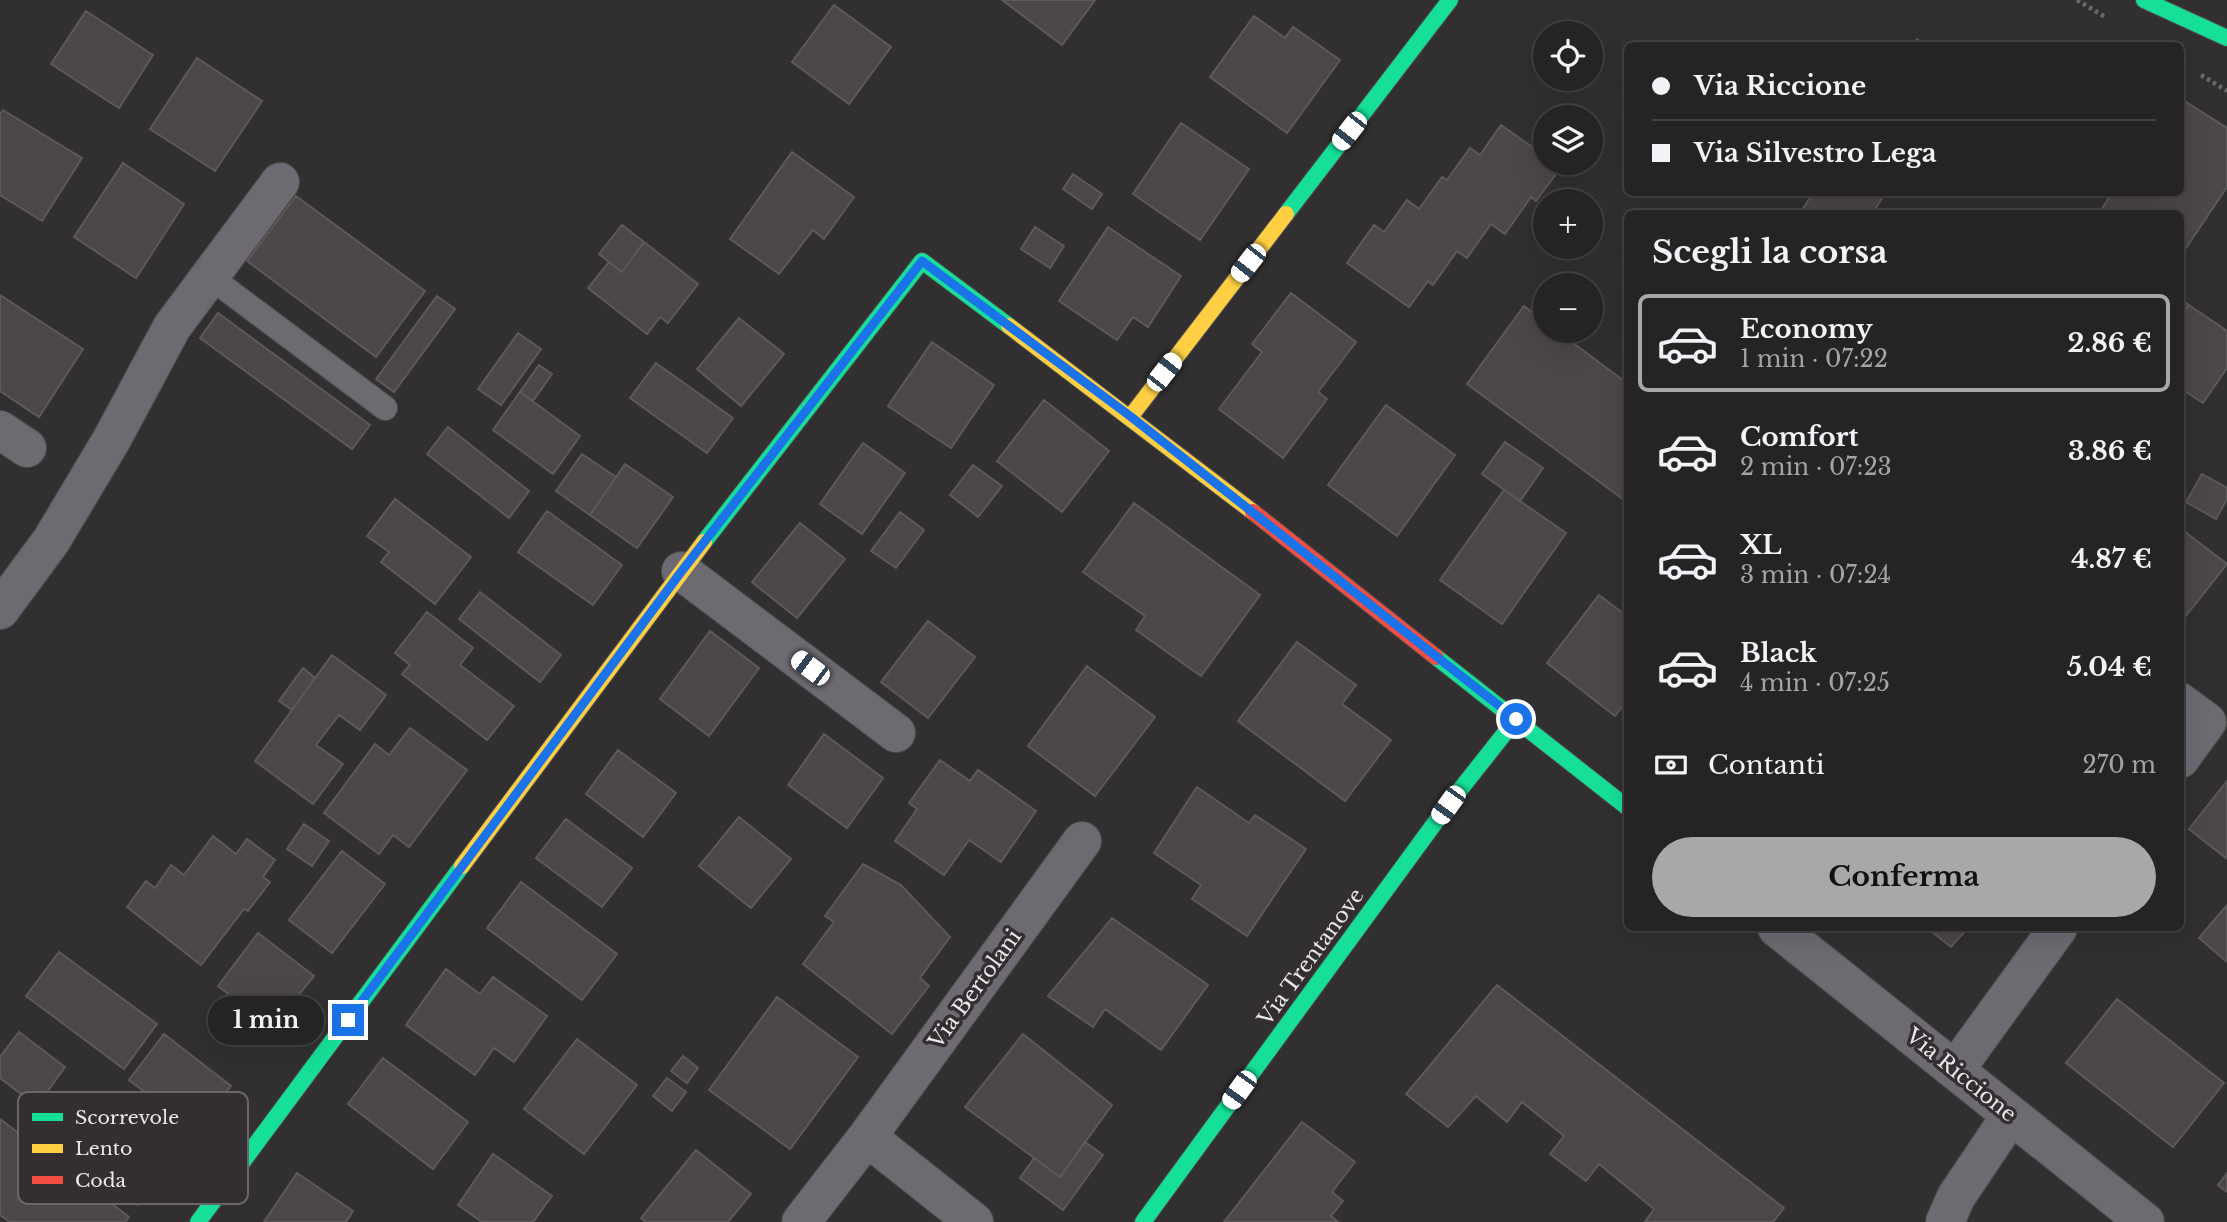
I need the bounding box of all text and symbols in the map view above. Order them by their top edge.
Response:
map controls [1533,21,1603,343]
button: locate [1533,21,1603,91]
text: Via Riccione [1694,70,1866,102]
button: layers [1533,105,1603,175]
car [1328,108,1371,154]
text: Via Silvestro Lega [1694,137,1937,169]
button: + [1533,189,1603,259]
text: Scegli la corsa [1652,232,1888,272]
car [1227,240,1270,286]
button: − [1533,273,1603,343]
icon: car [1656,312,1719,375]
text: Economy [1740,313,1873,345]
text: 2.86 € [2068,327,2152,359]
text: 1 min · 07:22 [1740,345,1888,373]
car [1143,349,1186,395]
icon: car [1656,420,1719,483]
text: Comfort [1740,421,1858,453]
text: 3.86 € [2068,435,2152,467]
text: 2 min · 07:23 [1740,453,1892,481]
icon: car [1656,528,1719,591]
text: XL [1740,529,1782,561]
text: 4.87 € [2071,543,2152,575]
text: 3 min · 07:24 [1740,561,1891,589]
icon: car [1656,636,1719,699]
text: Black [1740,637,1817,669]
car [787,647,834,689]
text: 5.04 € [2067,651,2152,683]
text: 4 min · 07:25 [1740,669,1890,697]
route start [1500,703,1532,735]
icon: cash [1652,746,1690,784]
text: Contanti [1708,749,1825,781]
text: 270 m [2083,751,2156,779]
car [1428,782,1469,828]
button: Conferma [1652,837,2156,917]
street label: Via Trentanove [1252,883,1370,1032]
street label: Via Bertolani [923,924,1027,1054]
callout: 1 min [208,996,324,1044]
route end [332,1004,364,1036]
text: 1 min [233,1006,299,1034]
street label: Via Riccione [1900,1022,2021,1127]
car [1219,1067,1260,1113]
legend [18,1092,248,1204]
text: Scorrevole [75,1106,179,1129]
text: Lento [75,1137,132,1160]
text: Coda [75,1169,126,1192]

